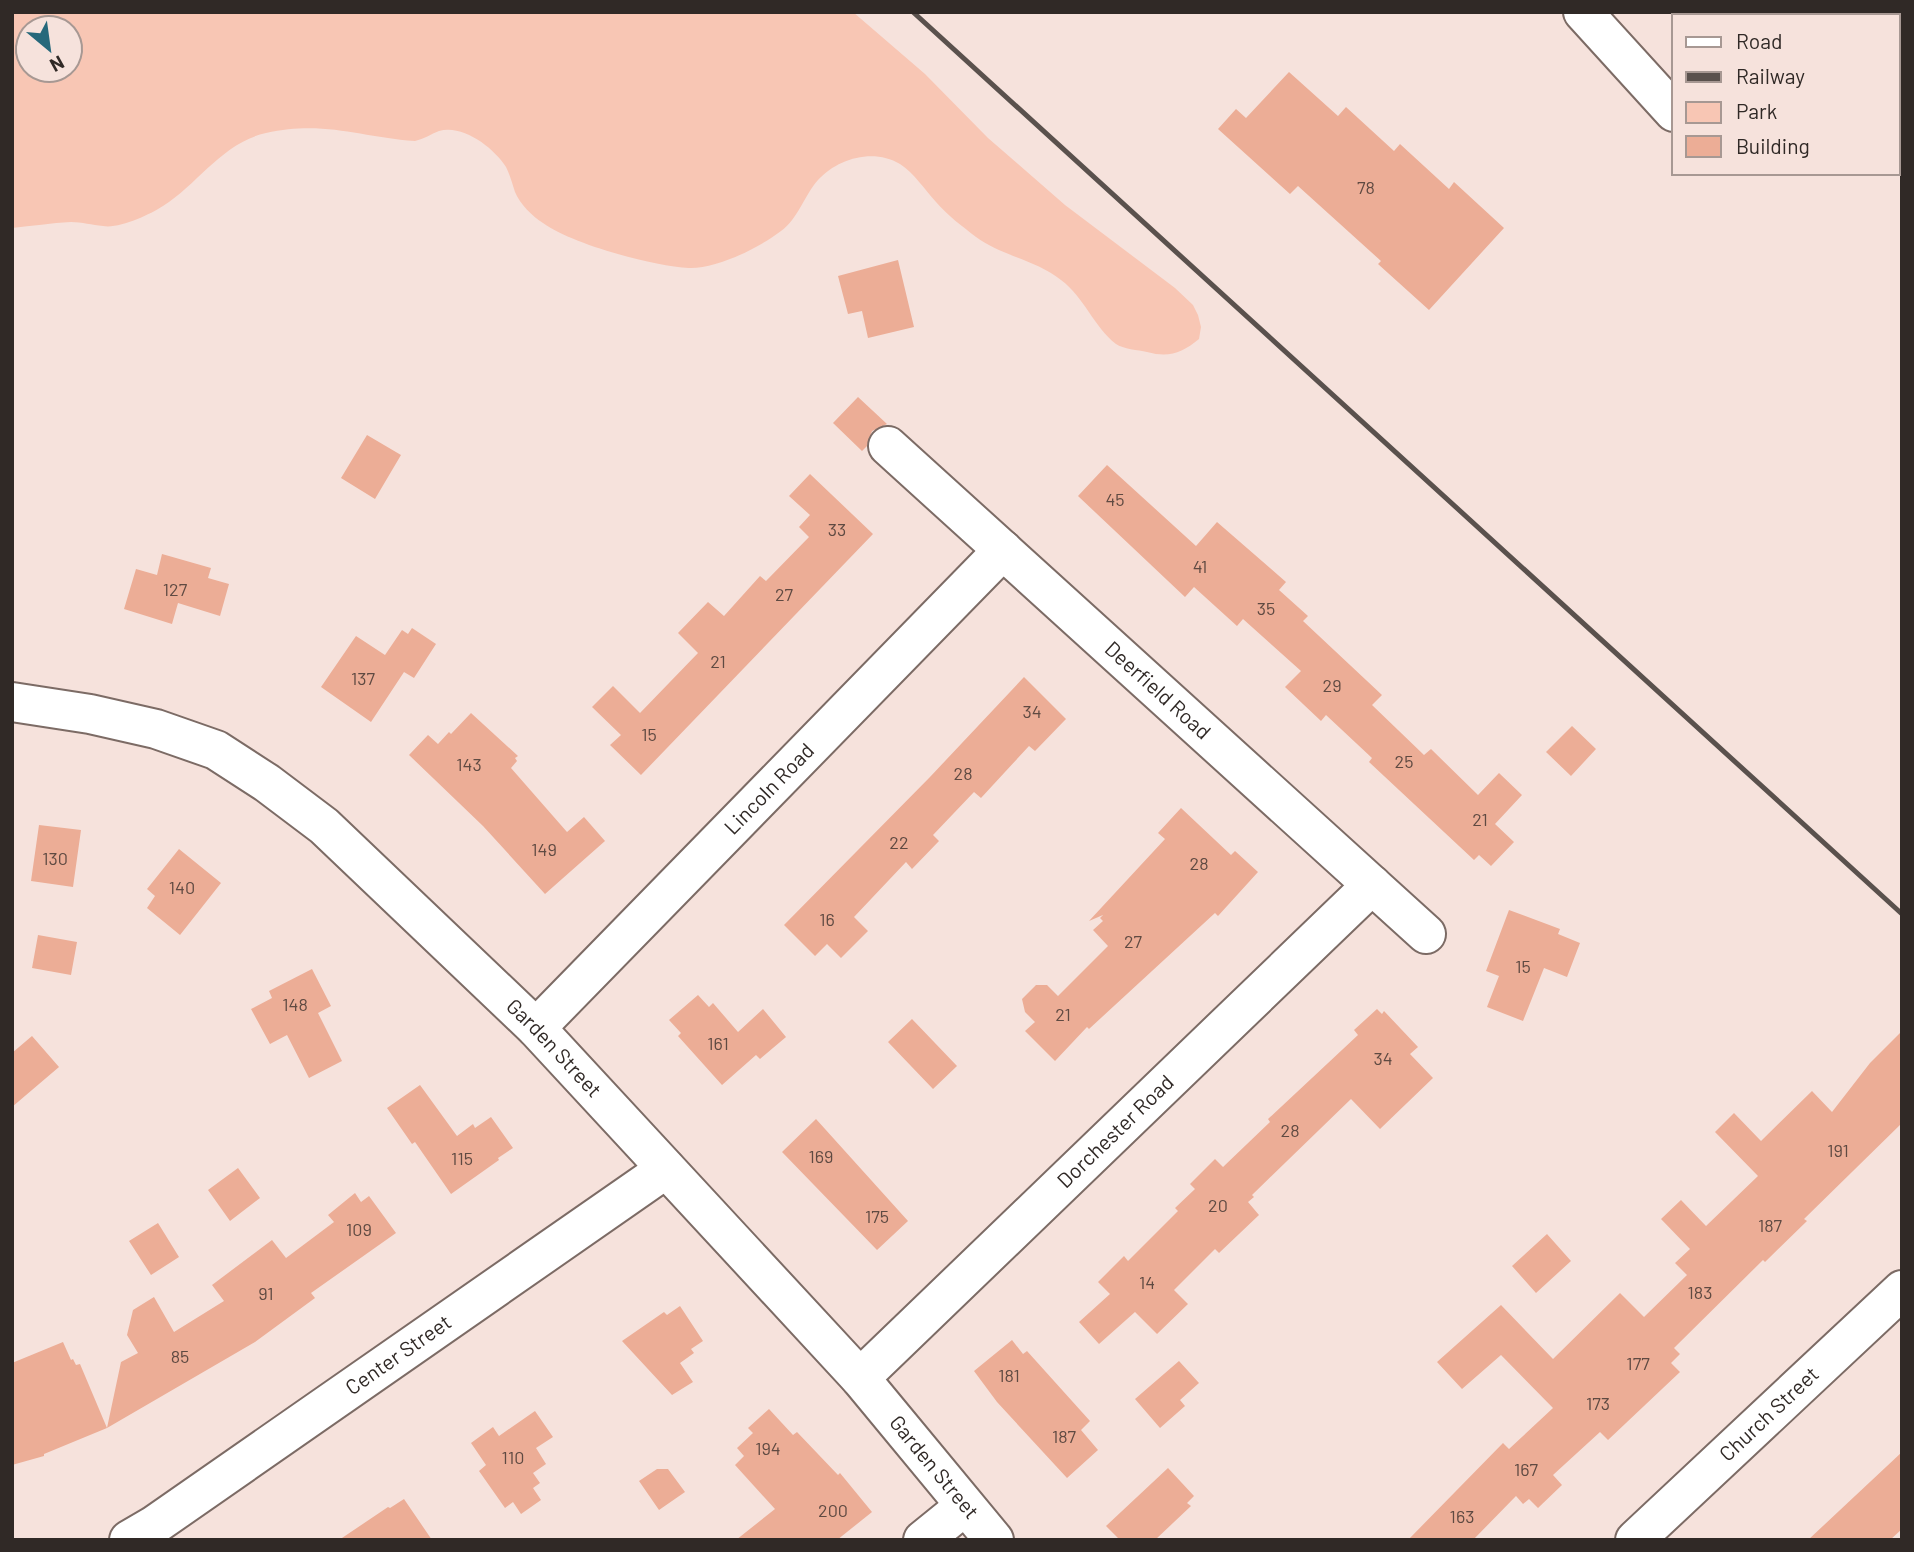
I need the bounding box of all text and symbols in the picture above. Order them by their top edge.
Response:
north arrow [14,14,84,84]
legend [1672,14,1900,175]
text: Road [1736,28,1782,53]
text: N [46,51,69,77]
text: Railway [1736,63,1805,88]
text: Park [1736,98,1777,123]
text: Building [1736,133,1810,158]
house number: 78 [1357,176,1375,198]
house number: 45 [1105,488,1125,510]
house number: 33 [828,518,846,540]
house number: 41 [1193,555,1207,577]
house number: 127 [163,578,188,600]
house number: 27 [775,583,794,605]
house number: 35 [1257,597,1275,619]
street label: Deerfield Road [1101,635,1217,744]
house number: 21 [710,650,726,672]
house number: 137 [351,667,376,689]
house number: 29 [1322,674,1342,696]
house number: 34 [1022,700,1042,722]
house number: 15 [641,723,657,745]
street label: Lincoln Road [718,737,818,839]
house number: 25 [1395,750,1413,772]
house number: 143 [456,753,482,775]
house number: 28 [953,762,973,784]
house number: 21 [1472,808,1488,830]
house number: 22 [889,831,909,853]
house number: 149 [531,838,557,860]
house number: 130 [42,847,68,869]
house number: 28 [1189,852,1209,874]
house number: 140 [169,876,195,898]
house number: 16 [819,908,835,930]
house number: 27 [1124,930,1143,952]
house number: 15 [1515,955,1531,977]
house number: 148 [282,993,308,1015]
street label: Garden Street [502,993,608,1102]
house number: 21 [1055,1003,1071,1025]
house number: 161 [707,1032,729,1054]
house number: 34 [1373,1047,1393,1069]
street label: Dorchester Road [1051,1069,1178,1192]
house number: 28 [1280,1119,1300,1141]
house number: 191 [1827,1139,1849,1161]
house number: 169 [809,1145,833,1167]
house number: 115 [451,1147,473,1169]
house number: 20 [1208,1194,1228,1216]
house number: 175 [865,1205,889,1227]
house number: 187 [1758,1214,1783,1236]
house number: 109 [346,1218,372,1240]
house number: 14 [1139,1271,1155,1293]
house number: 183 [1688,1281,1712,1303]
house number: 91 [258,1282,274,1304]
street label: Center Street [340,1308,455,1399]
house number: 85 [171,1345,189,1367]
house number: 177 [1626,1352,1650,1374]
street label: Church Street [1713,1361,1823,1466]
house number: 181 [998,1364,1020,1386]
house number: 173 [1586,1392,1610,1414]
street label: Garden Street [885,1410,985,1523]
house number: 187 [1052,1425,1077,1447]
house number: 194 [755,1437,781,1459]
house number: 110 [502,1446,524,1468]
house number: 167 [1514,1458,1539,1480]
house number: 200 [818,1499,848,1521]
house number: 163 [1450,1505,1474,1527]

